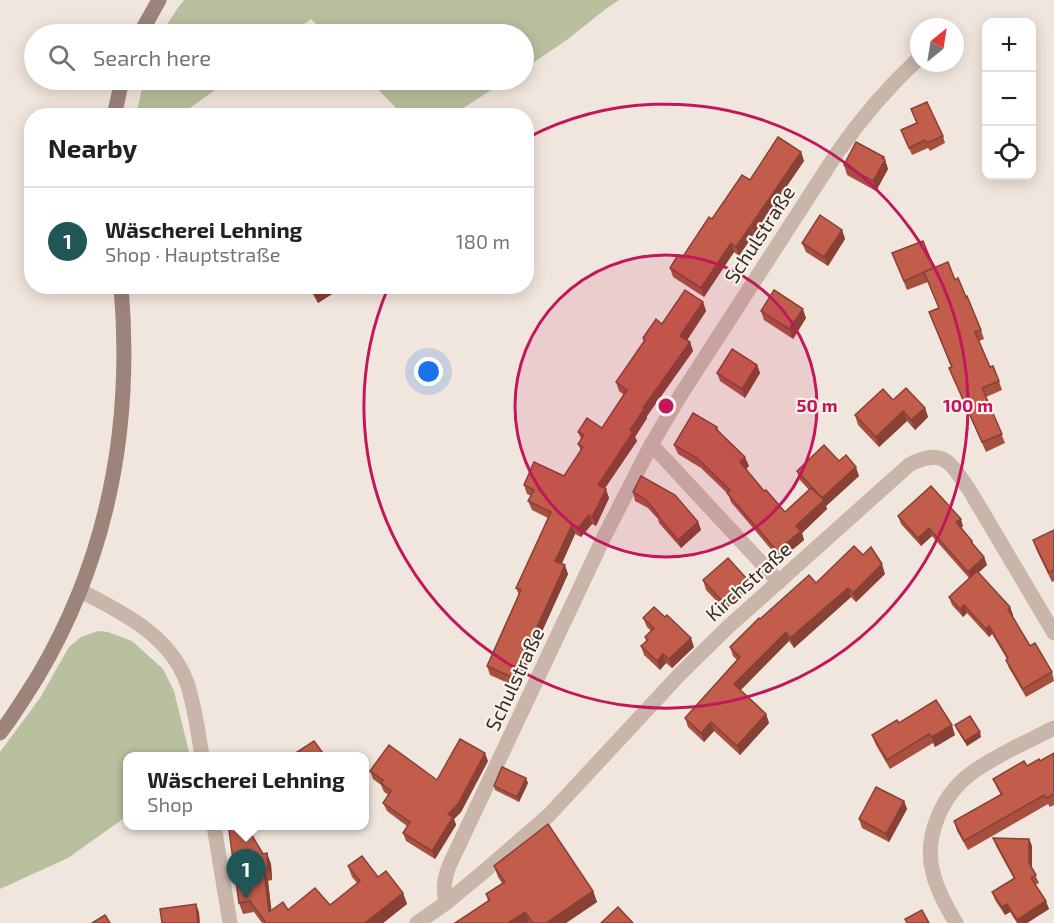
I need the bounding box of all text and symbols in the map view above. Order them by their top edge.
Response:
north arrow [910,18,964,72]
map controls [982,18,1036,180]
button: + [982,18,1036,72]
search box [24,24,534,90]
icon: search [45,41,78,74]
text: Search here [93,44,211,70]
button: − [982,72,1036,126]
button: locate [982,126,1036,180]
text: Nearby [48,132,137,163]
street label: Schulstraße [719,181,799,287]
text: Wäscherei Lehning [105,216,302,242]
text: 1 [63,229,72,253]
text: 180 m [456,229,510,253]
text: Shop · Hauptstraße [105,242,280,266]
your location [414,357,443,386]
text: 50 m [796,394,838,416]
text: 100 m [943,394,993,416]
centre of rings [656,396,676,416]
street label: Kirchstraße [700,536,796,626]
street label: Schulstraße [480,624,548,734]
popup [123,752,369,830]
text: Wäscherei Lehning [147,766,345,792]
text: Shop [147,792,193,816]
pin: 1 [226,850,266,899]

